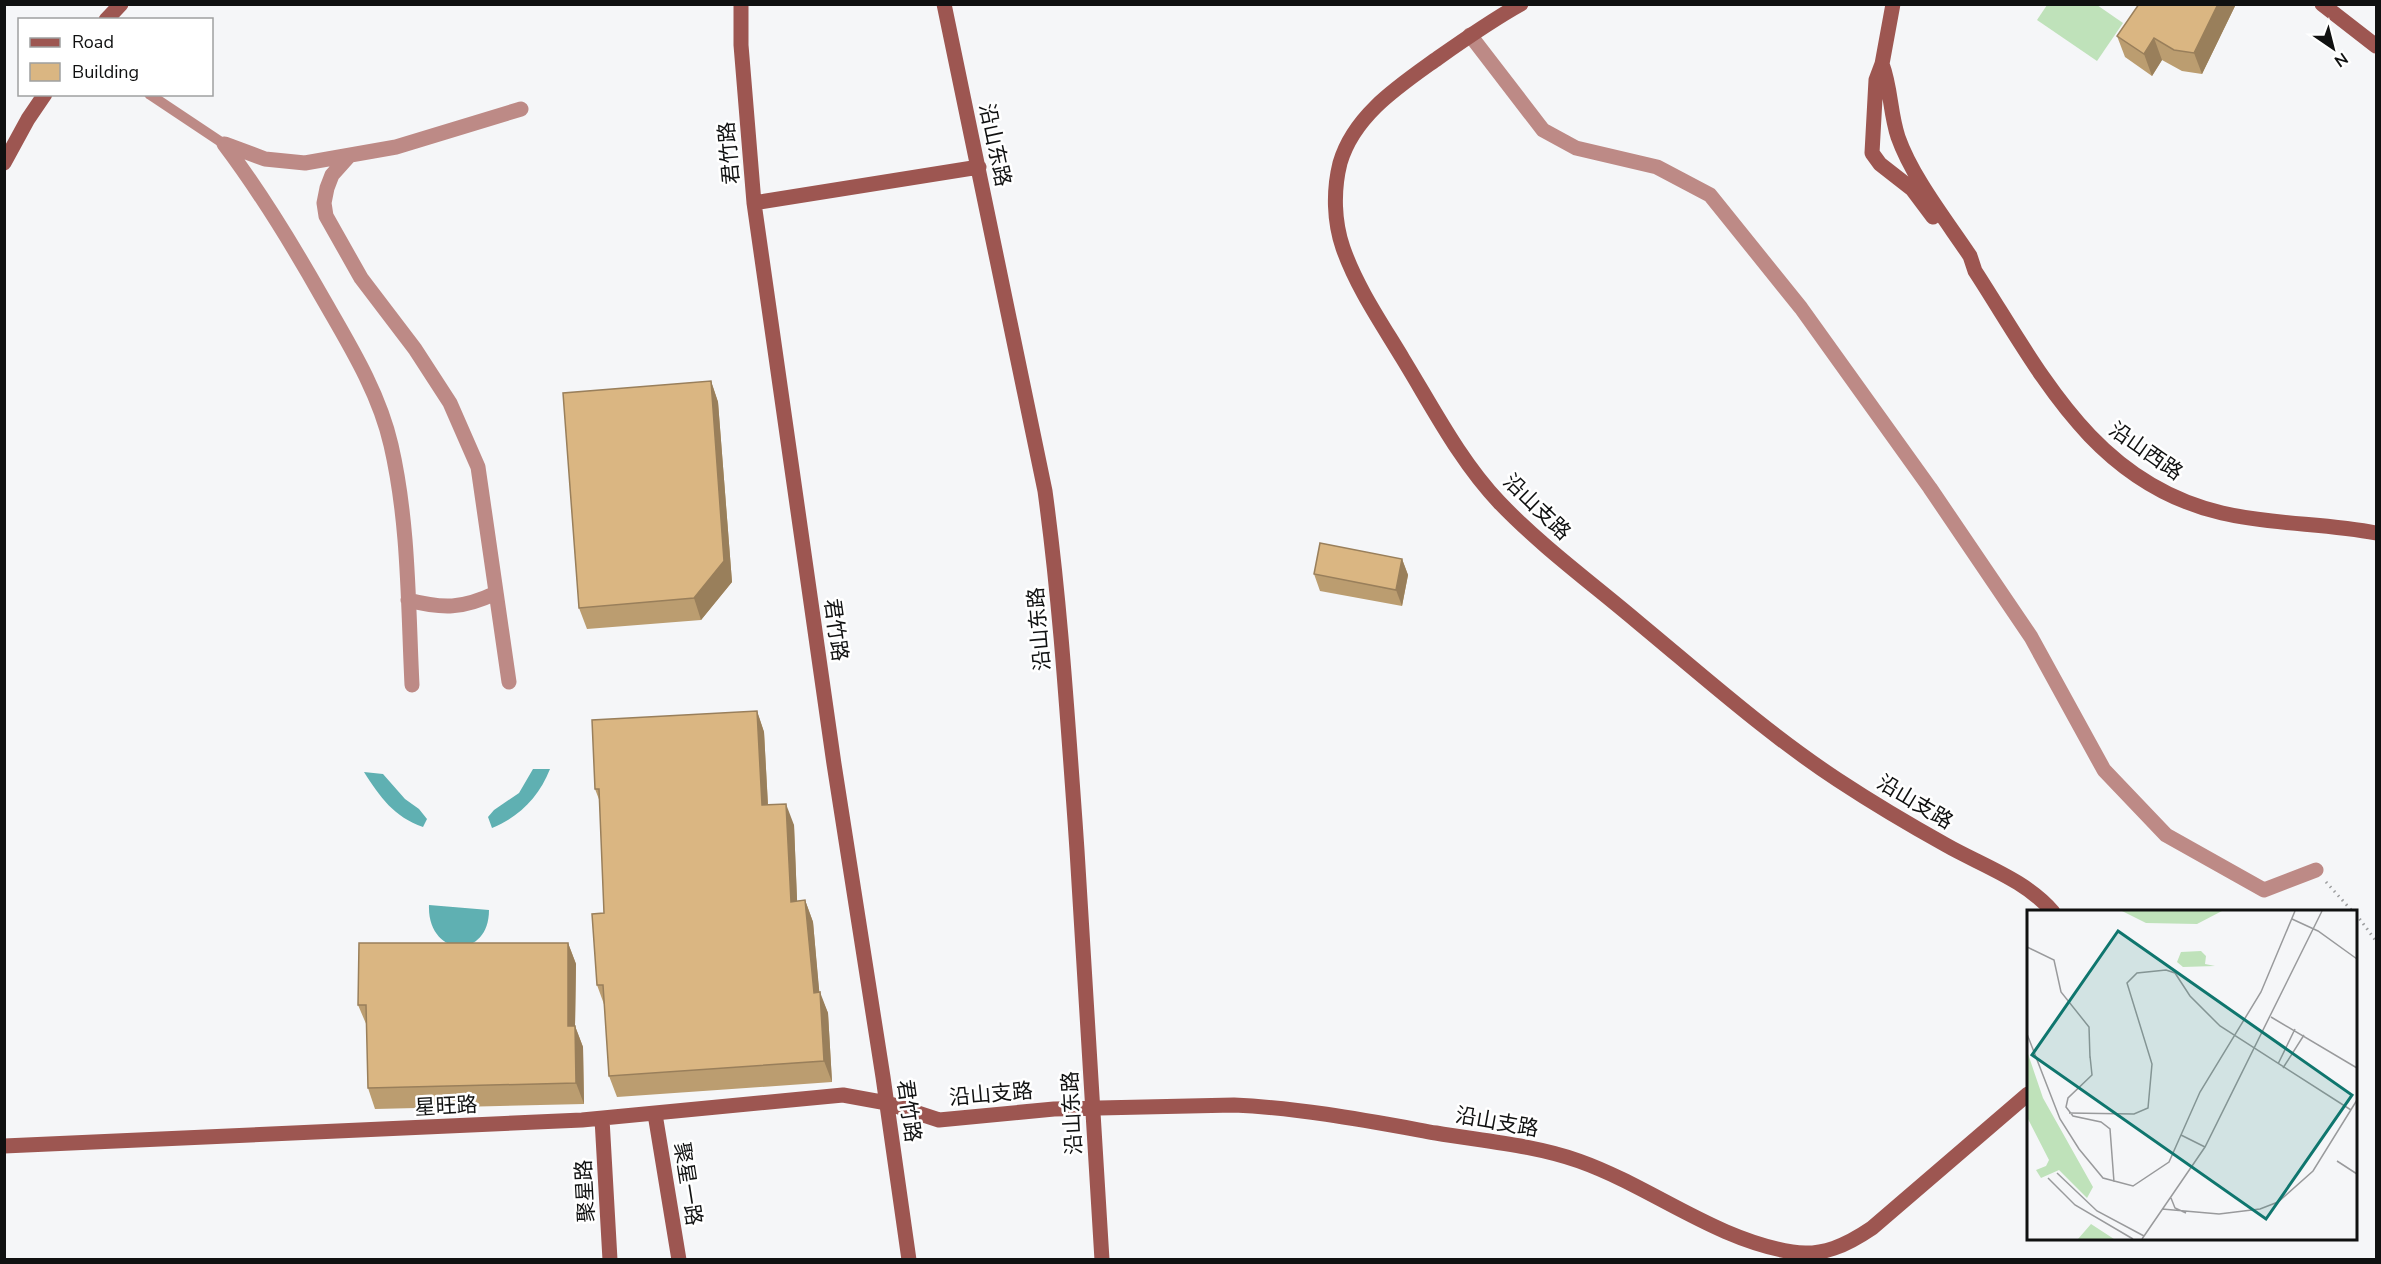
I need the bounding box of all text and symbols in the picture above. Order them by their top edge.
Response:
legend [18,18,213,96]
north arrow [2303,18,2363,78]
text: Road [72,30,114,54]
text: N [2330,47,2352,72]
text: Building [72,60,139,84]
street label: 沿山东路 [973,101,1017,189]
street label: 君竹路 [712,120,746,186]
street label: 沿山西路 [2104,415,2188,487]
street label: 沿山支路 [1497,468,1577,546]
street label: 沿山东路 [1021,586,1057,672]
street label: 君竹路 [818,597,854,663]
street label: 沿山支路 [1872,768,1958,836]
inset map [2027,910,2357,1240]
street label: 沿山东路 [1056,1070,1088,1156]
street label: 沿山支路 [948,1076,1034,1112]
street label: 君竹路 [891,1078,927,1144]
street label: 星旺路 [414,1090,478,1122]
street label: 沿山支路 [1453,1101,1541,1143]
street label: 聚星一路 [668,1140,708,1228]
street label: 聚星路 [569,1159,601,1223]

